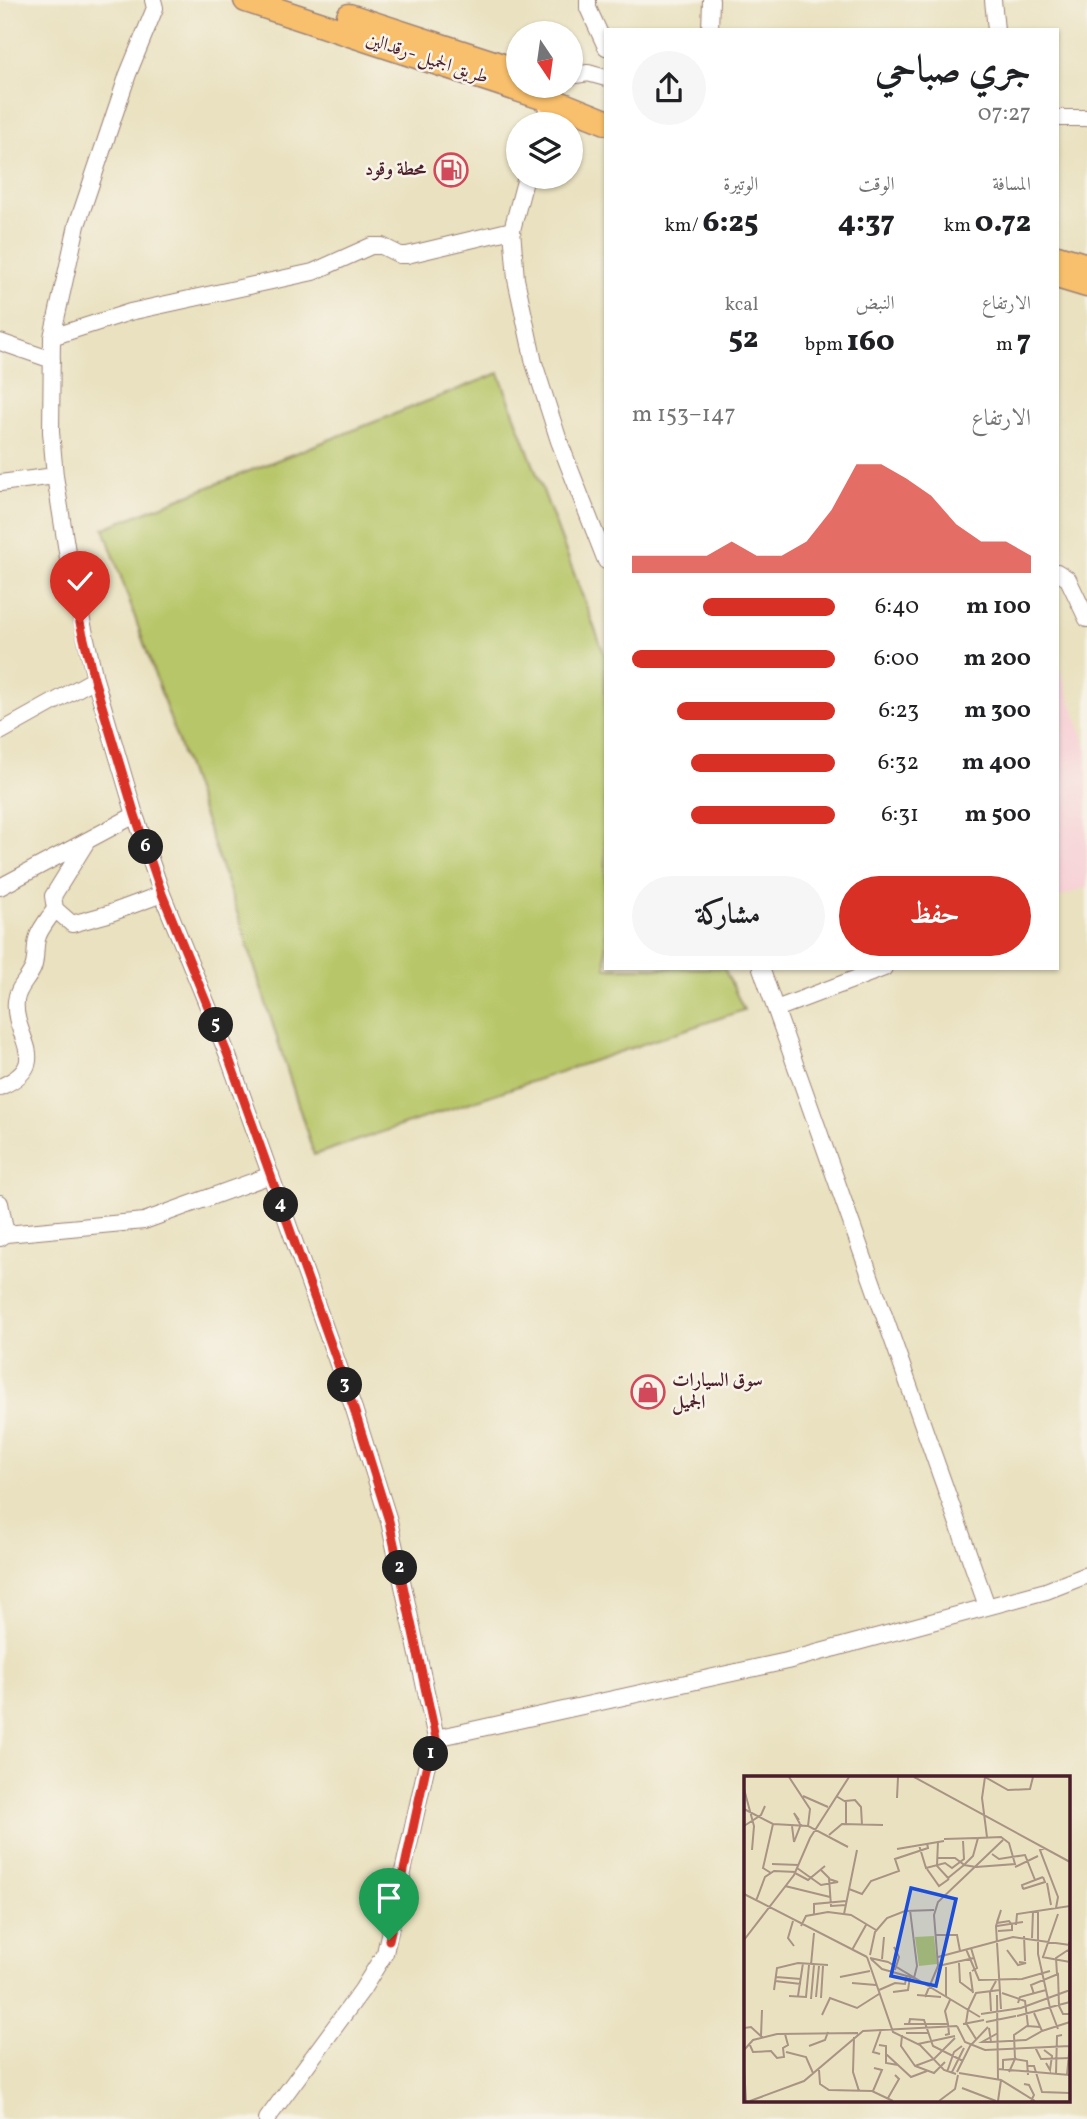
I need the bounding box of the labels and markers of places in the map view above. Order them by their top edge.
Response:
fuel station icon: محطة وقود [432,151,470,189]
place label: محطة وقود [365,157,426,183]
pin [50,551,110,623]
pin: 6 [128,830,164,864]
pin: 5 [198,1007,234,1042]
pin: 4 [264,1188,298,1222]
pin: 3 [328,1368,362,1402]
place label: سوق السيارات الجميل [672,1368,763,1416]
shop icon: سوق السيارات الجميل [629,1373,667,1411]
pin: 2 [382,1550,418,1586]
pin: 1 [414,1736,448,1772]
pin [359,1868,419,1940]

